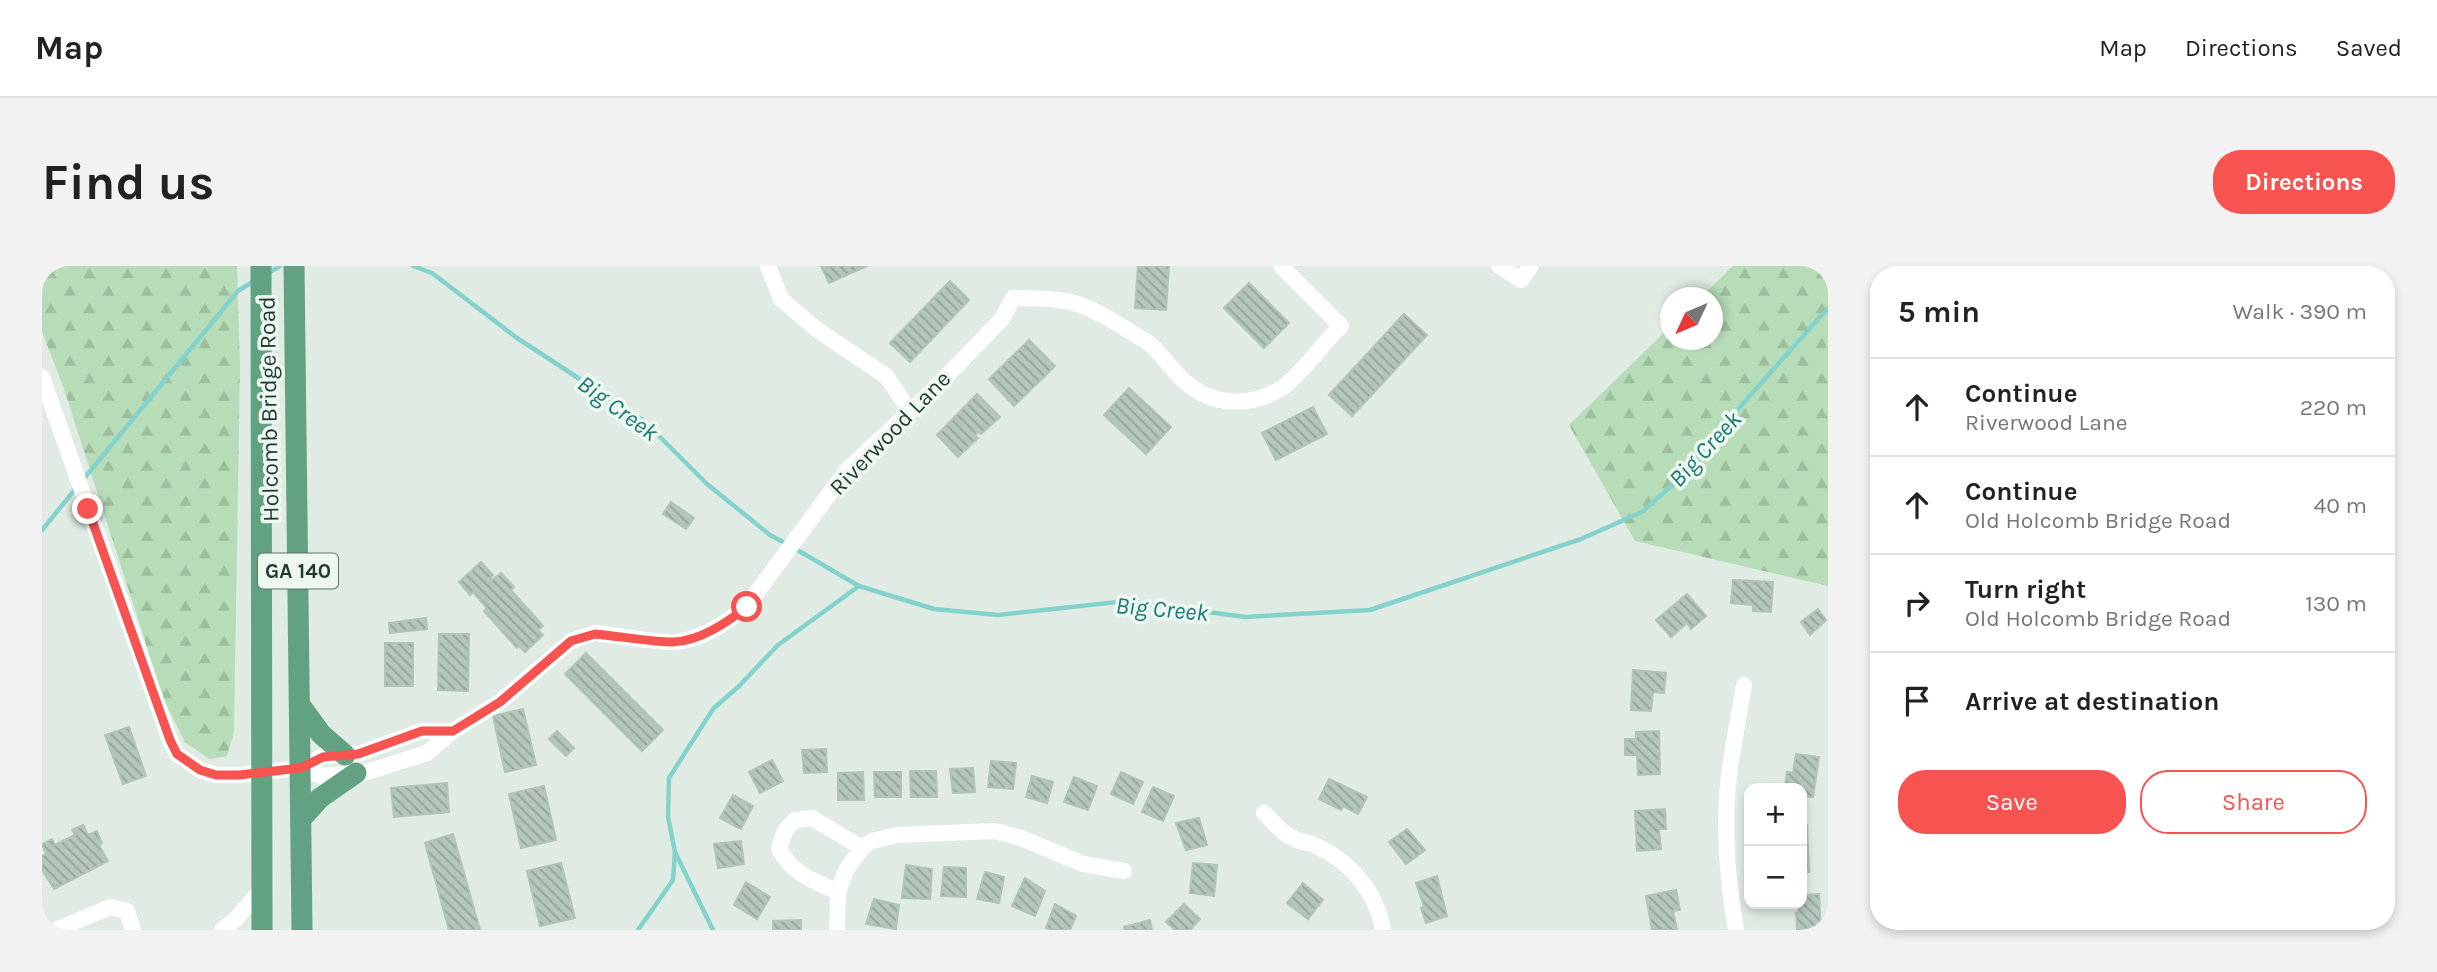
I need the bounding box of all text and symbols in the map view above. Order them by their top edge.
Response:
text: Map [35,29,103,67]
text: Map [2099,34,2147,62]
text: Directions [2185,34,2298,62]
text: Saved [2336,34,2402,62]
button: Directions [2213,150,2395,214]
text: Find us [42,154,214,211]
north arrow [1660,287,1723,350]
text: 5 min [1898,294,1980,330]
street label: Holcomb Bridge Road [254,296,284,522]
text: Walk · 390 m [2233,298,2367,325]
street label: Riverwood Lane [824,365,956,501]
water label: Big Creek [572,369,665,447]
text: Continue [1965,378,2077,409]
icon: ahead [1898,388,1936,426]
text: 220 m [2300,394,2367,421]
water label: Big Creek [1663,405,1748,493]
text: Riverwood Lane [1965,409,2128,436]
text: Continue [1965,476,2077,507]
icon: ahead [1898,486,1936,524]
text: 40 m [2314,492,2367,519]
route end [72,493,103,524]
text: Old Holcomb Bridge Road [1965,507,2231,534]
road number: GA 140 [258,554,338,588]
text: Turn right [1965,574,2086,605]
icon: right [1898,584,1936,622]
text: 130 m [2305,590,2367,617]
route start [731,591,762,622]
water label: Big Creek [1114,591,1210,627]
text: Old Holcomb Bridge Road [1965,605,2231,632]
icon: arrive [1898,682,1936,720]
text: Arrive at destination [1965,686,2219,717]
button: Save [1898,770,2126,834]
button: Share [2140,770,2367,834]
map controls [1744,783,1807,909]
button: + [1744,783,1807,846]
button: − [1744,846,1807,909]

